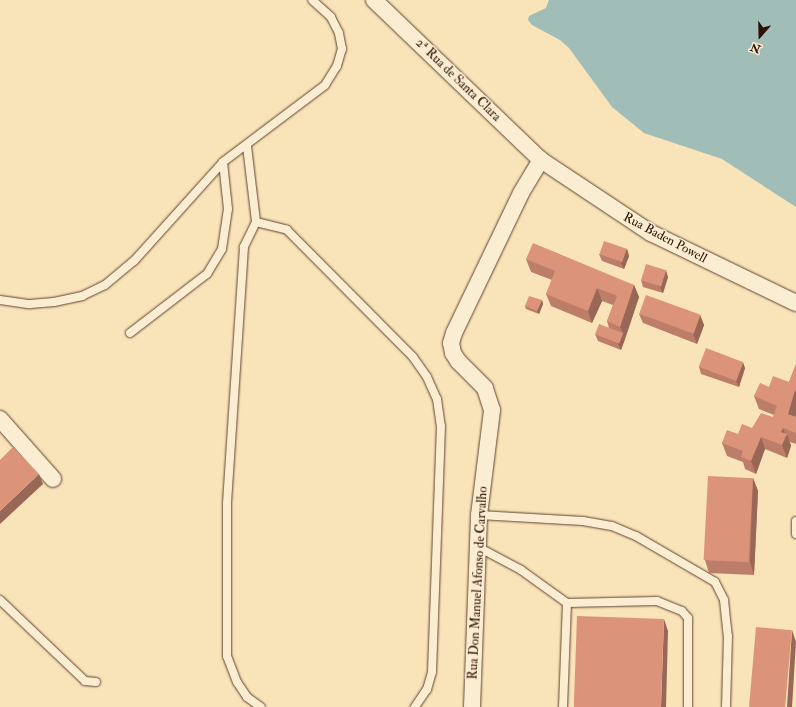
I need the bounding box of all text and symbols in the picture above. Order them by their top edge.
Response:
north arrow [740,16,780,56]
street label: 2ª Rua de Santa Clara [412,35,504,125]
text: N [749,40,763,56]
street label: Rua Baden Powell [620,209,710,267]
street label: Rua Don Manuel Afonso de Carvalho [465,486,491,680]

